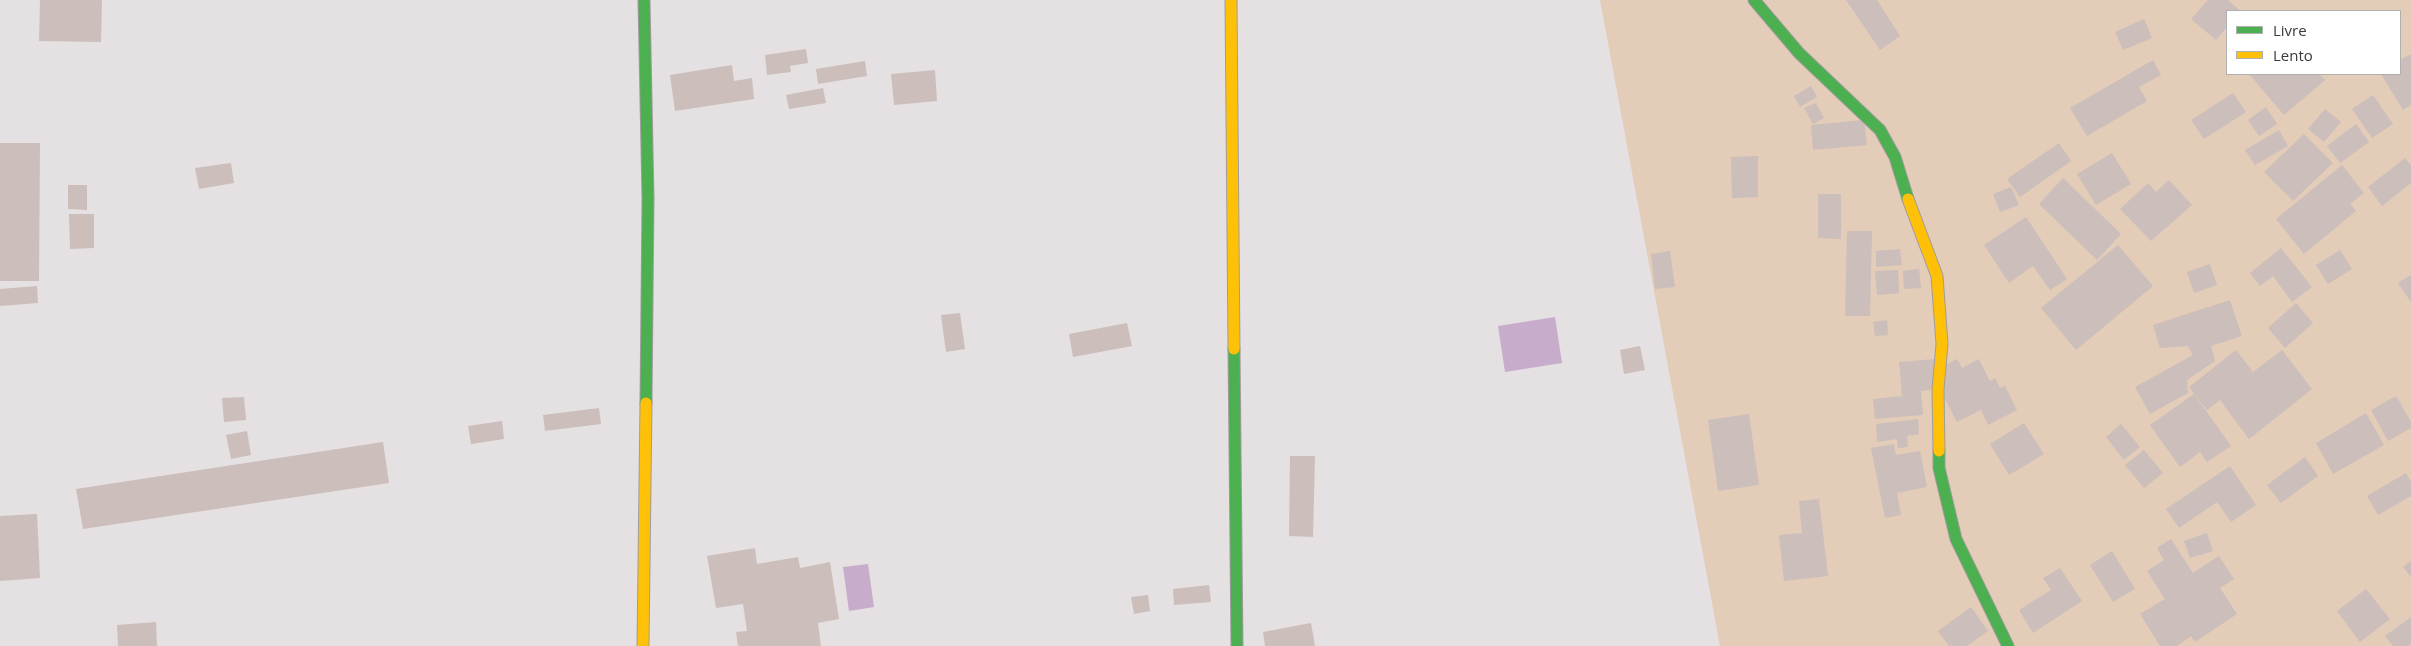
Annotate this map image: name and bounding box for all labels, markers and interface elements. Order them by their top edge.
legend [2226,10,2401,75]
text: Livre [2273,20,2307,40]
text: Lento [2273,45,2313,65]

